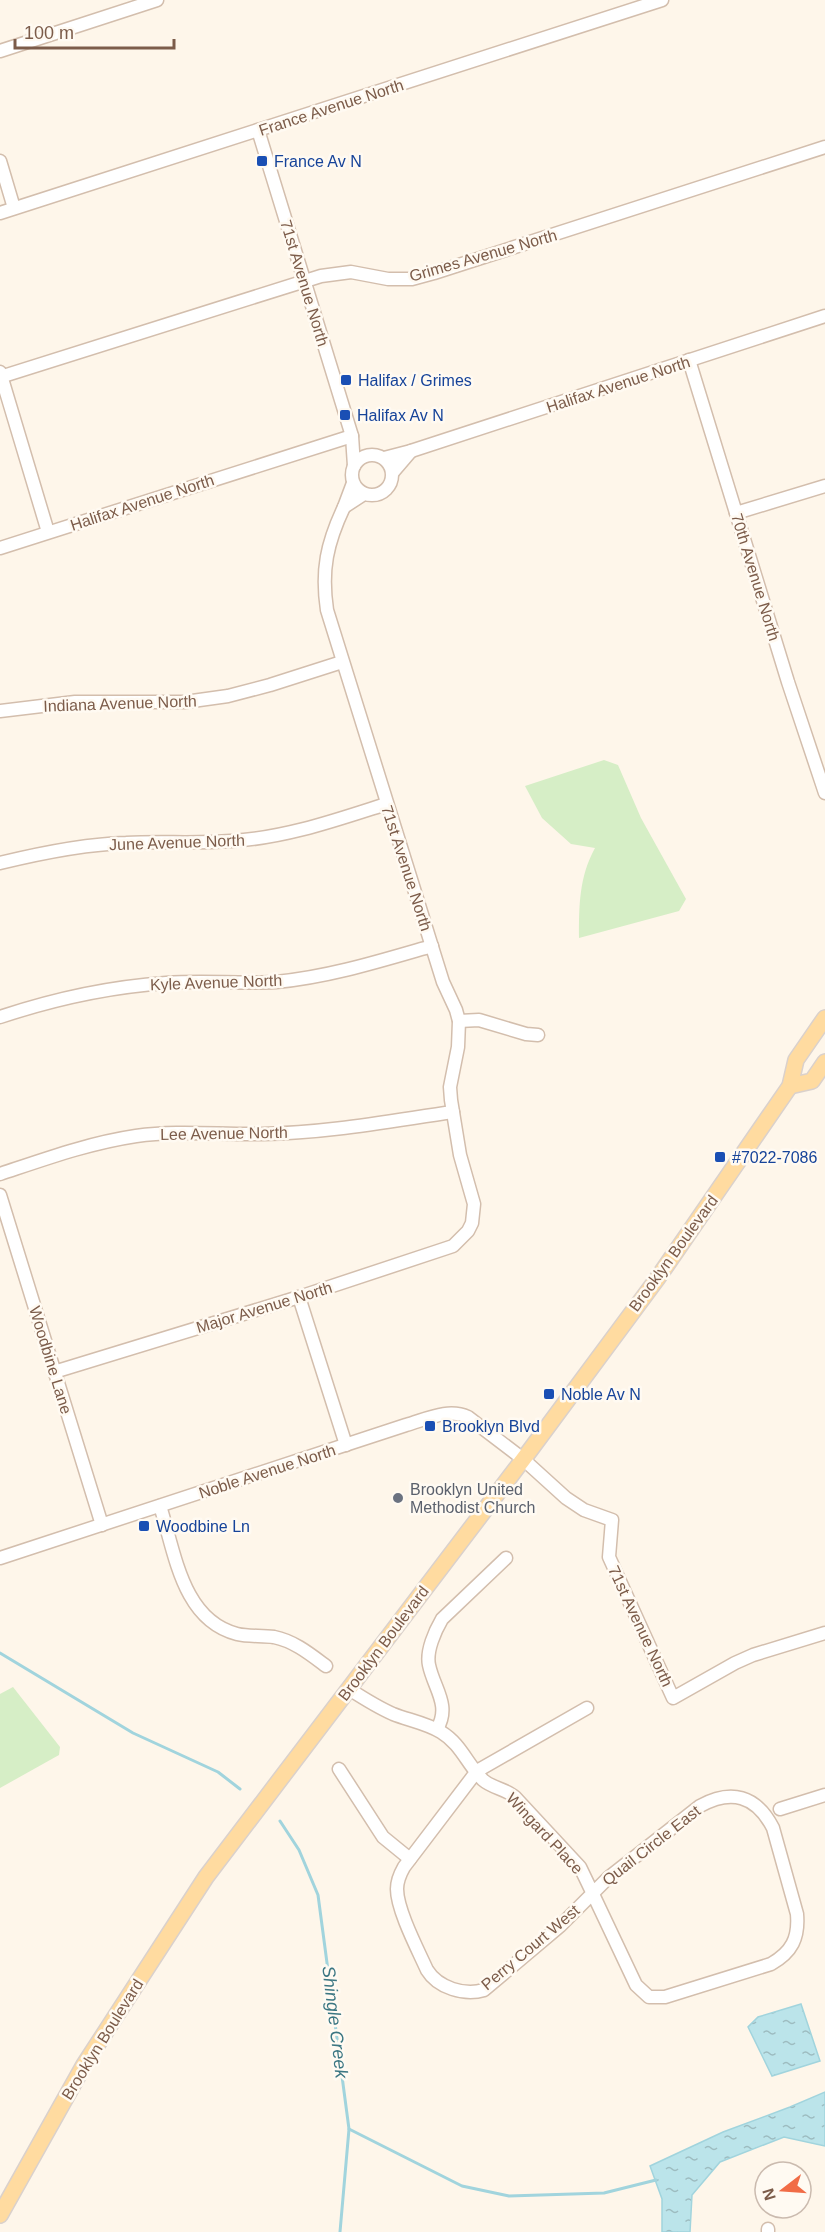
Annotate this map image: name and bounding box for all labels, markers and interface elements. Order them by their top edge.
scale bar [15,12,174,50]
text: 100 m [24,23,74,43]
street label: France Avenue North [257,76,406,139]
place label: France Av N [274,153,362,170]
marker: France Av N [255,154,269,168]
street label: 71st Avenue North [277,218,332,348]
street label: Grimes Avenue North [407,226,559,285]
street label: Halifax Avenue North [544,353,692,416]
place label: Halifax / Grimes [358,372,472,389]
marker: Halifax / Grimes [339,373,353,387]
place label: Halifax Av N [357,407,444,424]
marker: Halifax Av N [338,408,352,422]
street label: Halifax Avenue North [68,471,216,534]
street label: 70th Avenue North [728,511,783,643]
street label: Indiana Avenue North [43,692,197,715]
street label: 71st Avenue North [378,803,435,933]
street label: June Avenue North [109,832,245,853]
street label: Kyle Avenue North [150,972,282,993]
street label: Lee Avenue North [160,1124,288,1143]
place label: #7022-7086 [732,1149,818,1166]
marker: #7022-7086 [713,1150,727,1164]
street label: Brooklyn Boulevard [626,1192,721,1314]
street label: Major Avenue North [194,1279,334,1336]
street label: Woodbine Lane [26,1304,75,1416]
place label: Noble Av N [561,1386,641,1403]
marker: Noble Av N [542,1387,556,1401]
place label: Brooklyn Blvd [442,1418,540,1435]
marker: Brooklyn Blvd [423,1419,437,1433]
street label: Noble Avenue North [197,1441,338,1502]
place label: Brooklyn United Methodist Church [410,1481,535,1516]
marker: Brooklyn United Methodist Church [391,1491,405,1505]
place label: Woodbine Ln [156,1518,250,1535]
marker: Woodbine Ln [137,1519,151,1533]
street label: 71st Avenue North [605,1563,676,1689]
street label: Brooklyn Boulevard [335,1583,432,1704]
street label: Wingard Place [503,1789,586,1877]
street label: Quail Circle East [599,1802,704,1889]
street label: Perry Court West [478,1901,583,1993]
water label: Shingle Creek [318,1965,352,2080]
street label: Brooklyn Boulevard [58,1976,146,2103]
north arrow [753,2160,813,2220]
text: N [759,2186,779,2202]

